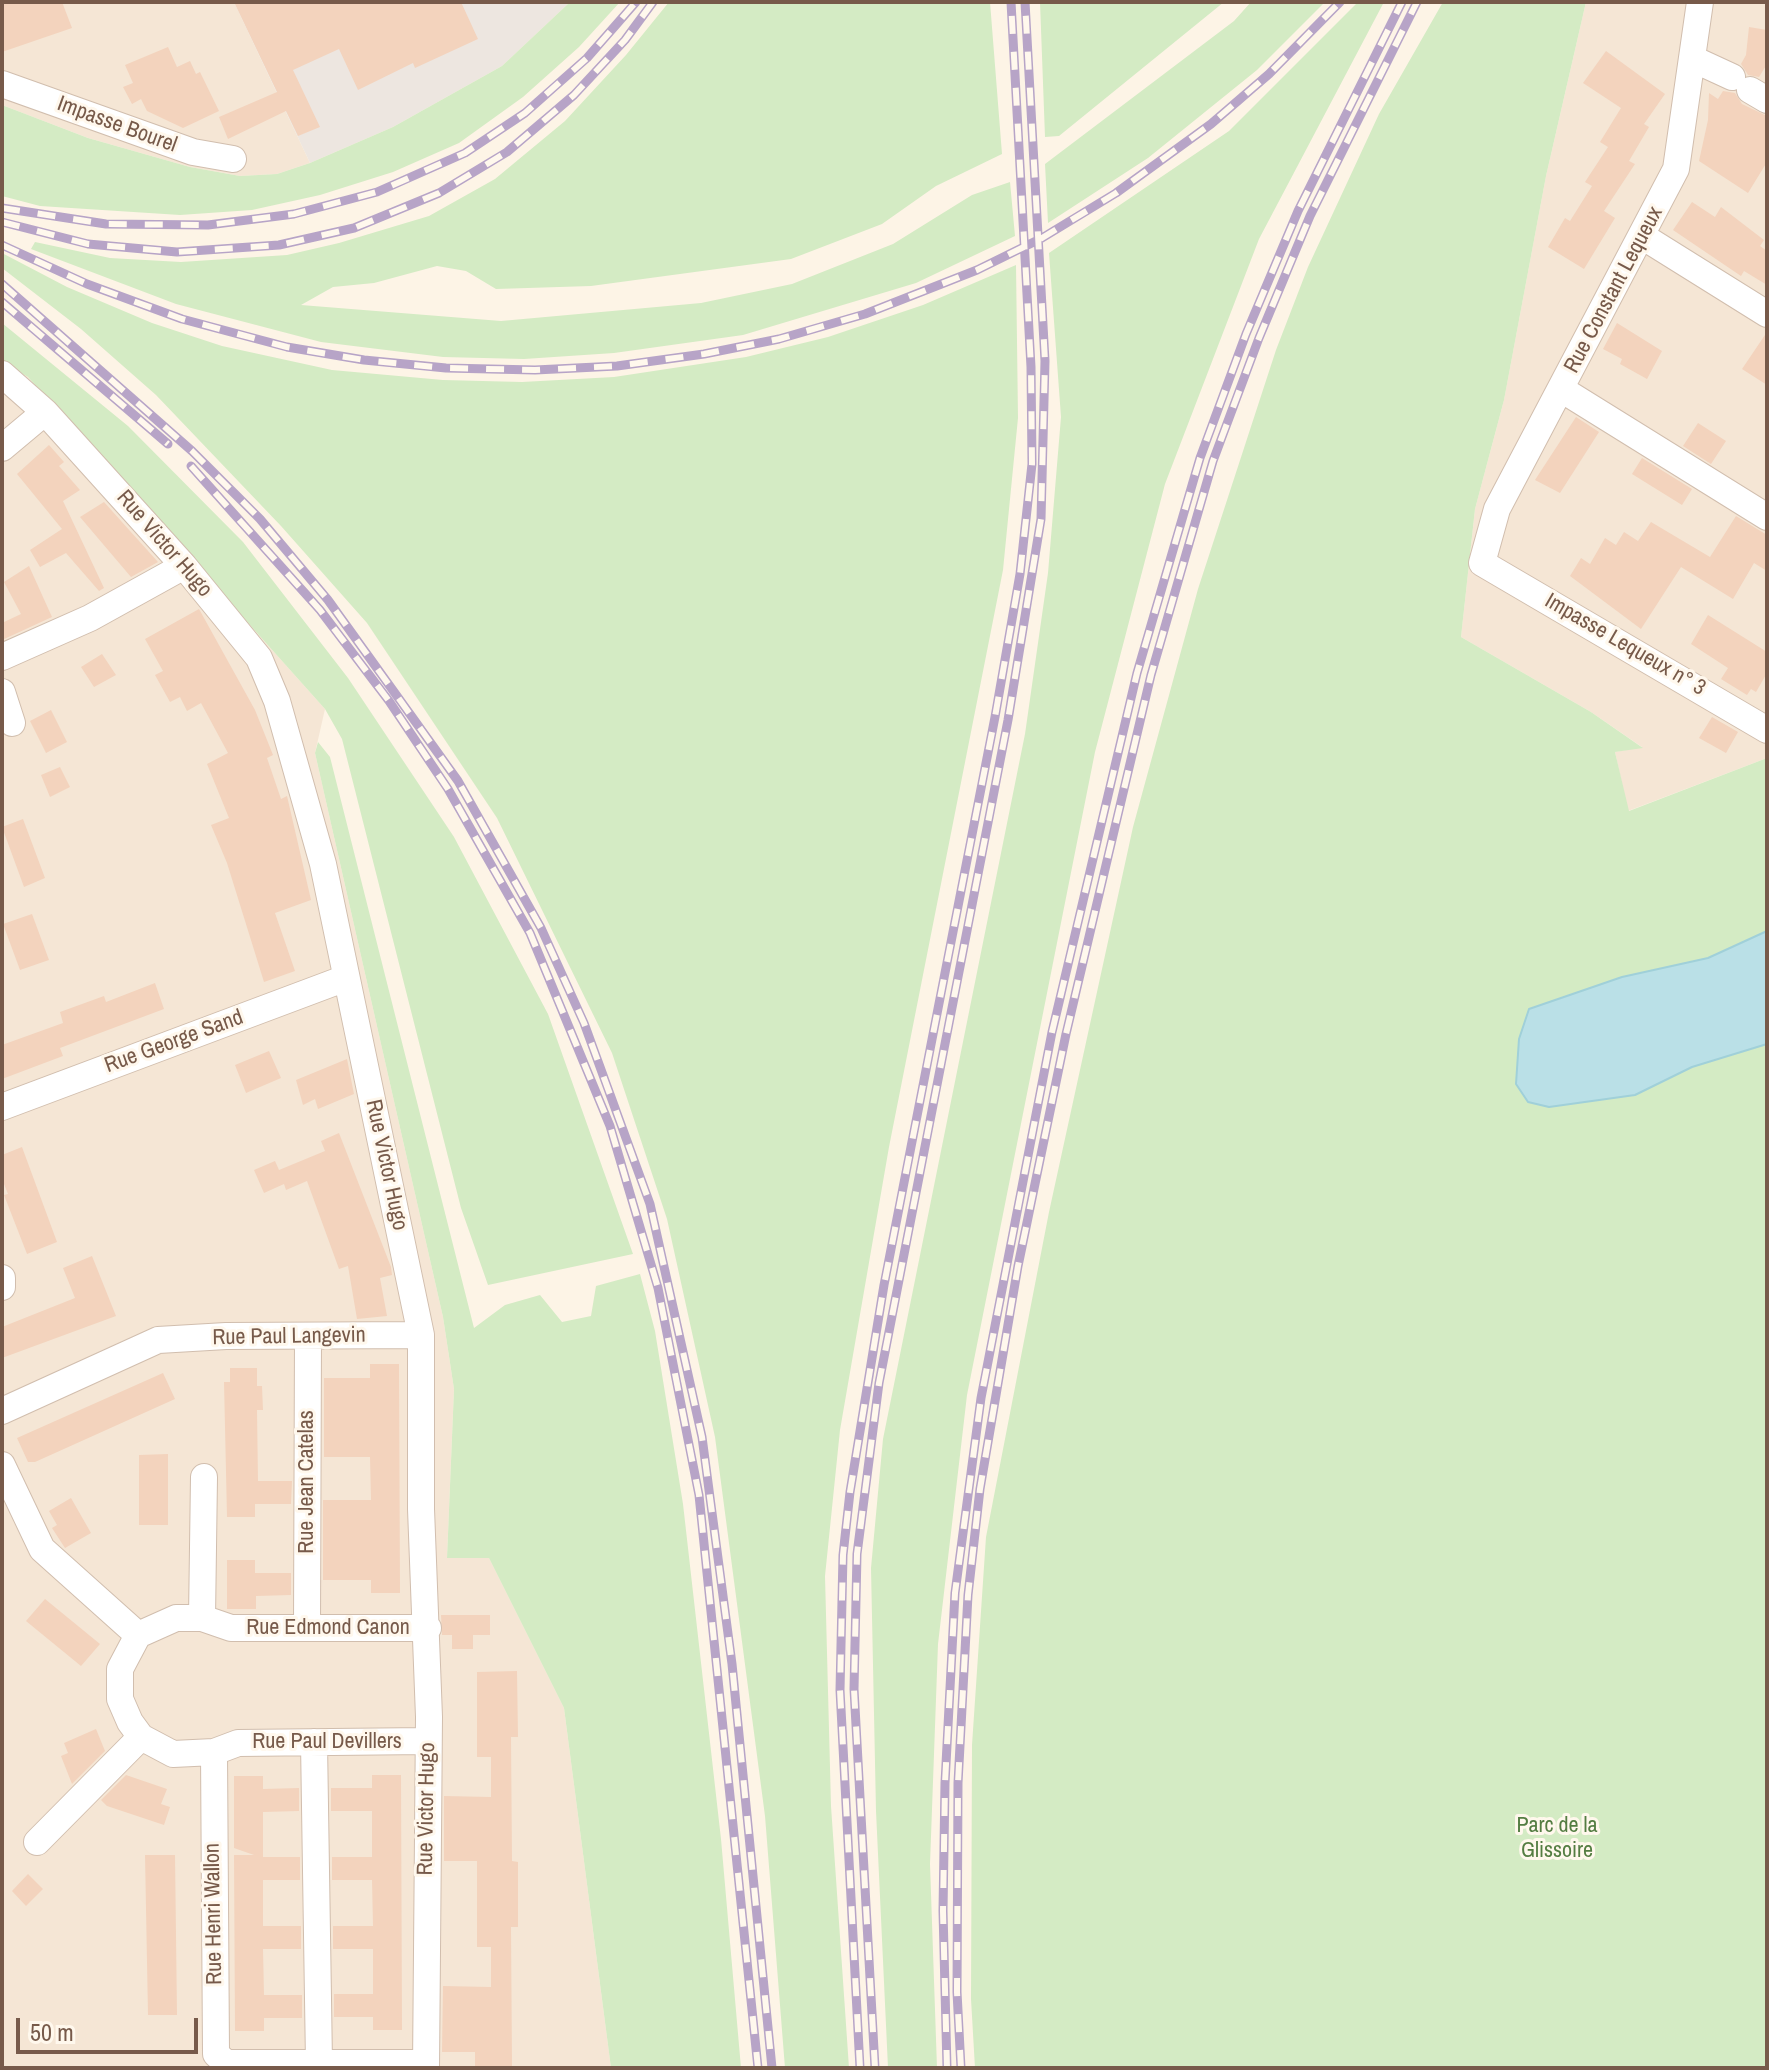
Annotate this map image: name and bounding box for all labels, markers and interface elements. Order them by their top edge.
street label: Impasse Bourel [54,91,180,159]
street label: Rue Constant Lequeux [1559,202,1669,378]
street label: Rue Victor Hugo [110,485,218,603]
street label: Impasse Lequeux n° 3 [1540,588,1710,702]
street label: Rue George Sand [101,1005,247,1079]
street label: Rue Victor Hugo [359,1097,413,1233]
street label: Rue Paul Langevin [212,1322,366,1352]
street label: Rue Jean Catelas [294,1410,320,1554]
street label: Rue Edmond Canon [246,1615,410,1641]
street label: Rue Paul Devillers [252,1729,402,1755]
street label: Rue Victor Hugo [413,1742,441,1876]
park label: Parc de la Glissoire [1516,1813,1598,1864]
street label: Rue Henri Wallon [200,1843,228,1985]
scale bar [20,2002,202,2052]
text: 50 m [30,2016,74,2048]

